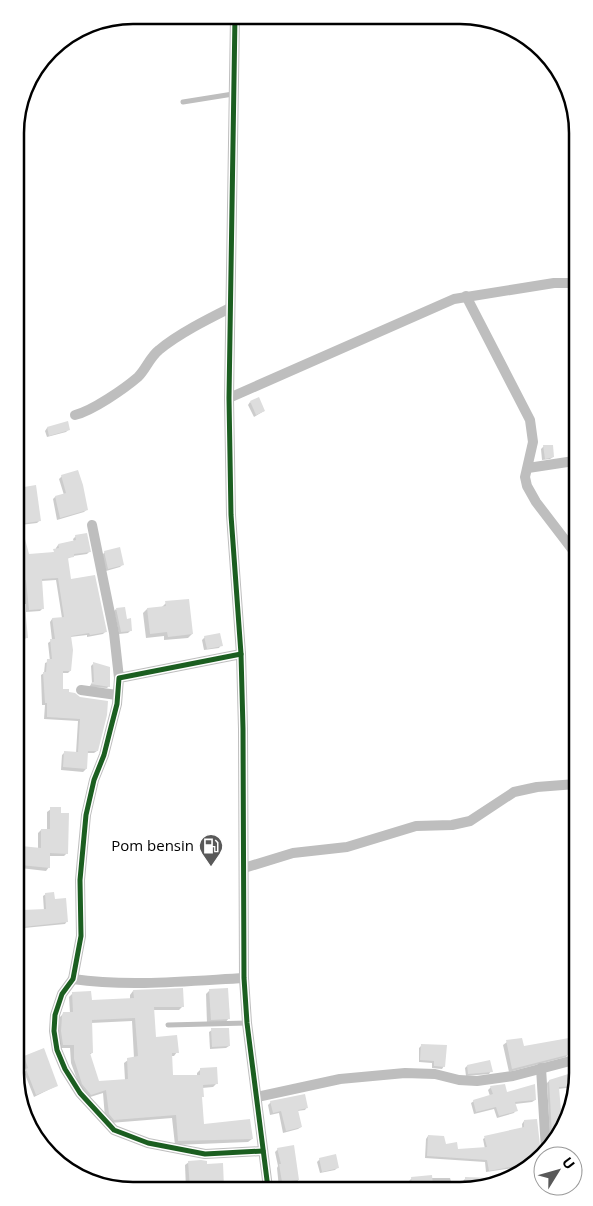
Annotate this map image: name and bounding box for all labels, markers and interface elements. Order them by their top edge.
fuel station icon: Pom bensin [198,833,224,867]
place label: Pom bensin [111,835,194,855]
north arrow [533,1146,583,1196]
text: U [558,1153,580,1173]

